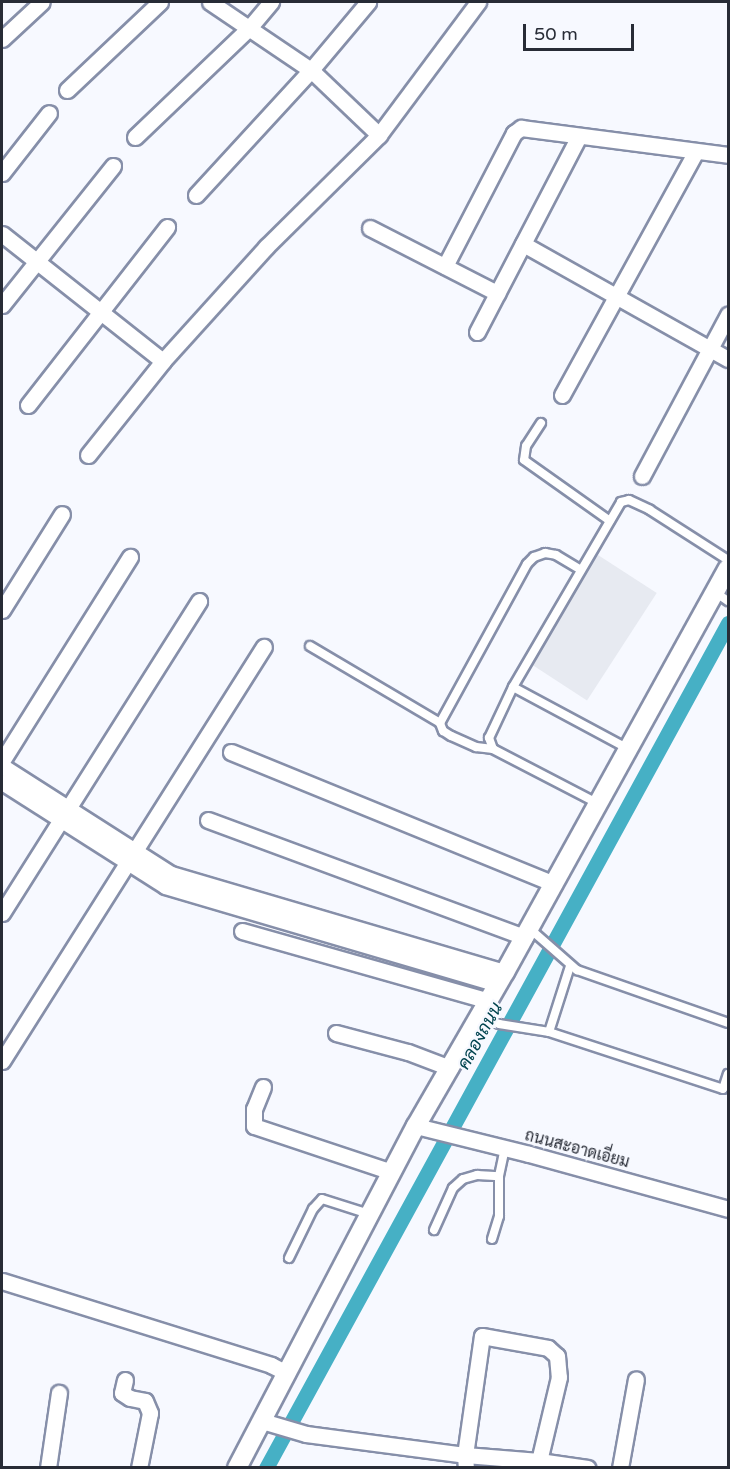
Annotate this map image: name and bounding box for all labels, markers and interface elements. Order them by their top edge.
scale bar [526,12,637,50]
text: 50 m [534,23,578,45]
water label: คลองถนน [453,999,507,1073]
street label: ถนนสะอาดเอี่ยม [523,1126,631,1172]

